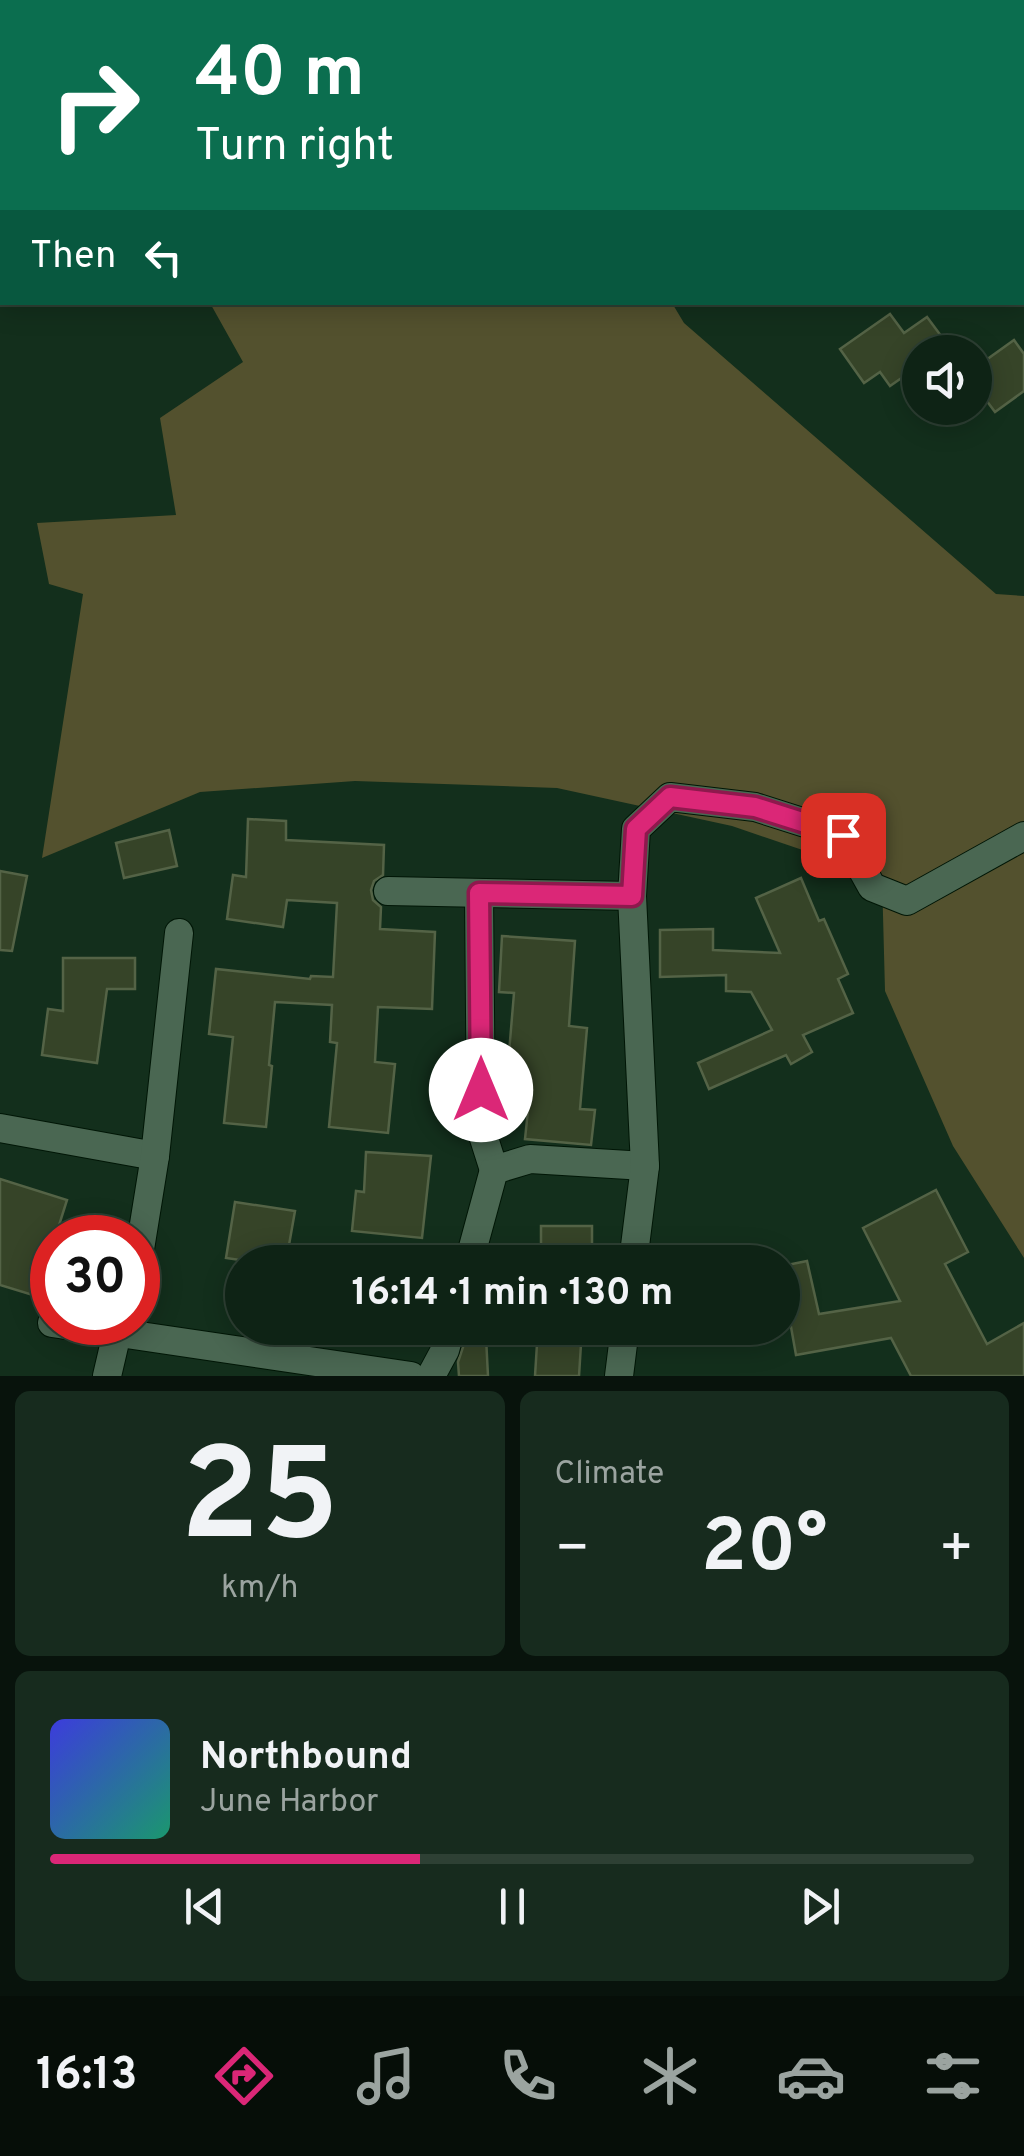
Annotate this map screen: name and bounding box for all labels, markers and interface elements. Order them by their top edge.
text: 40 m [195,32,365,121]
icon: right [30,40,160,170]
text: Turn right [195,119,394,176]
icon: left [136,230,191,285]
text: Then [30,233,116,282]
map controls [902,335,992,425]
button: sound [902,335,992,425]
pin [801,793,886,878]
icon: arrive [816,808,871,863]
position arrow [429,1038,533,1142]
speed limit sign: 30 [30,1215,160,1345]
text: 16:14 · 1 min · 130 m [352,1270,673,1319]
text: 25 [180,1421,339,1586]
text: Climate [555,1455,664,1495]
text: 20° [701,1503,827,1598]
text: − [555,1516,590,1586]
text: + [939,1516,974,1586]
text: km/h [221,1569,299,1609]
text: Northbound [200,1734,412,1783]
text: June Harbor [200,1783,379,1823]
icon: previous [177,1879,232,1934]
icon: pause [485,1879,540,1934]
icon: next [793,1879,848,1934]
icon: directions [209,2041,279,2111]
icon: music [351,2041,421,2111]
icon: phone [493,2041,563,2111]
icon: climate [635,2041,705,2111]
icon: car [776,2041,846,2111]
icon: filters [918,2041,988,2111]
text: 16:13 [36,2048,137,2105]

